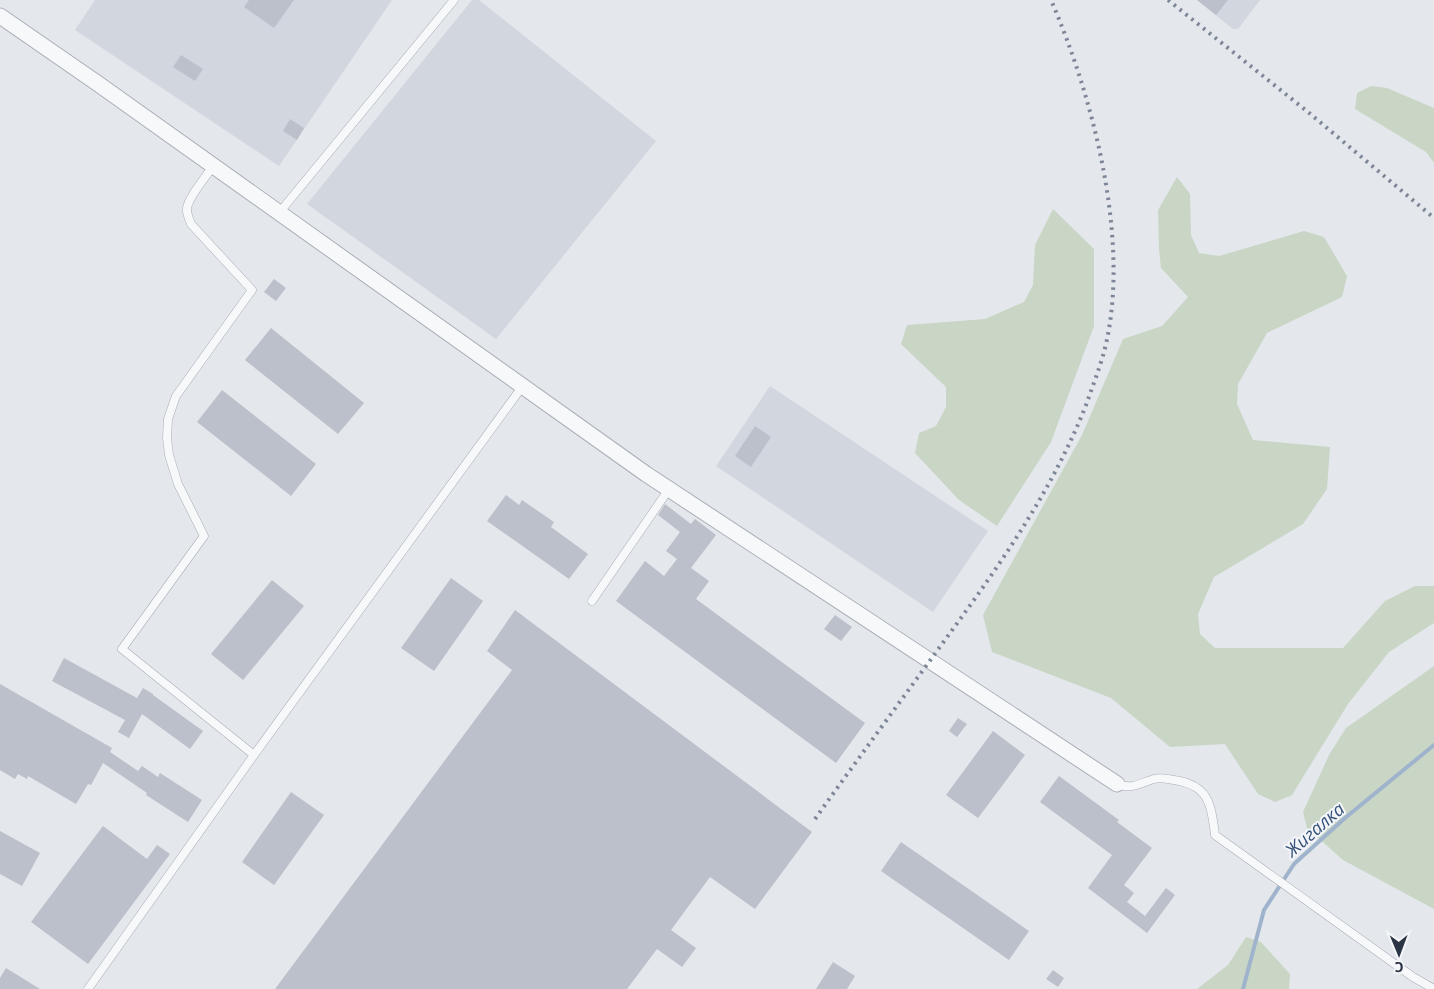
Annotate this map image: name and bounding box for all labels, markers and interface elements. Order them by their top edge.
water label: Жигалка [1279,797,1349,862]
north arrow [1374,929,1424,979]
text: С [1395,958,1404,977]

